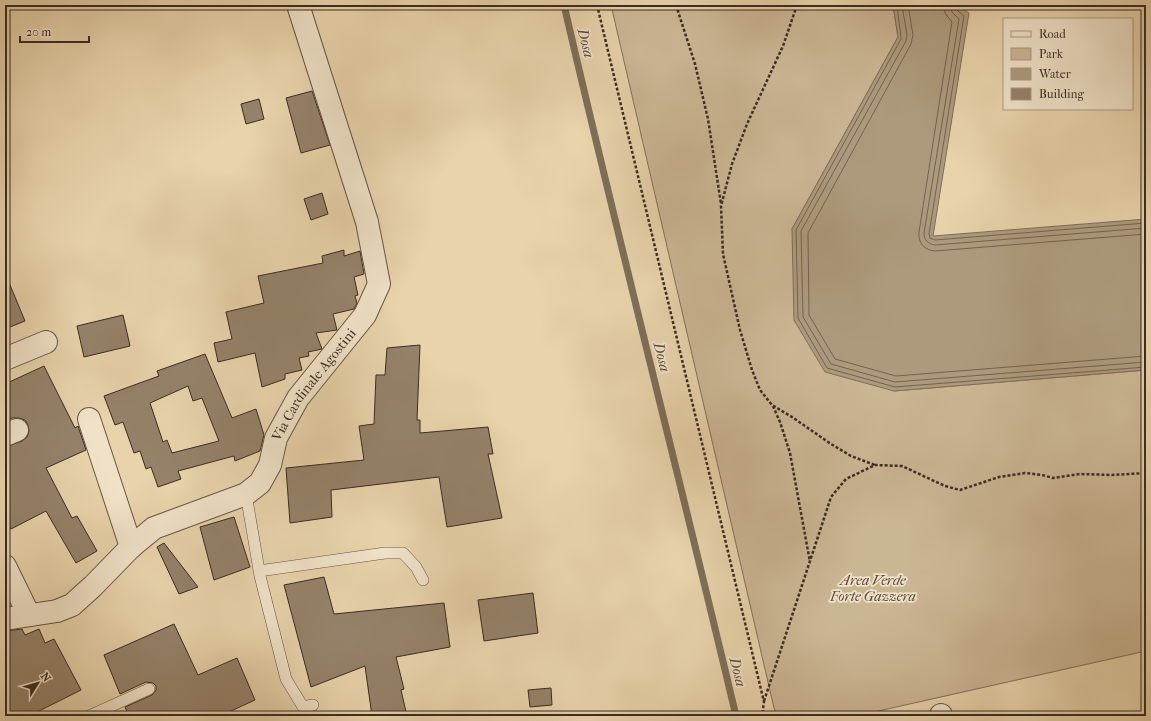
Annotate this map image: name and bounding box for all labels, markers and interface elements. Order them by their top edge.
scale bar [20,18,89,44]
legend [1003,18,1133,110]
text: 20 m [26,25,51,39]
water label: Dosa [573,25,598,60]
text: Road [1039,27,1066,41]
text: Park [1039,47,1064,61]
text: Water [1038,67,1072,81]
text: Building [1039,87,1084,101]
street label: Via Cardinale Agostini [268,325,360,445]
water label: Dosa [649,339,674,374]
park label: Area Verde Forte Gazzera [829,572,916,605]
water label: Dosa [725,654,750,689]
north arrow [18,663,58,703]
text: N [38,670,54,685]

